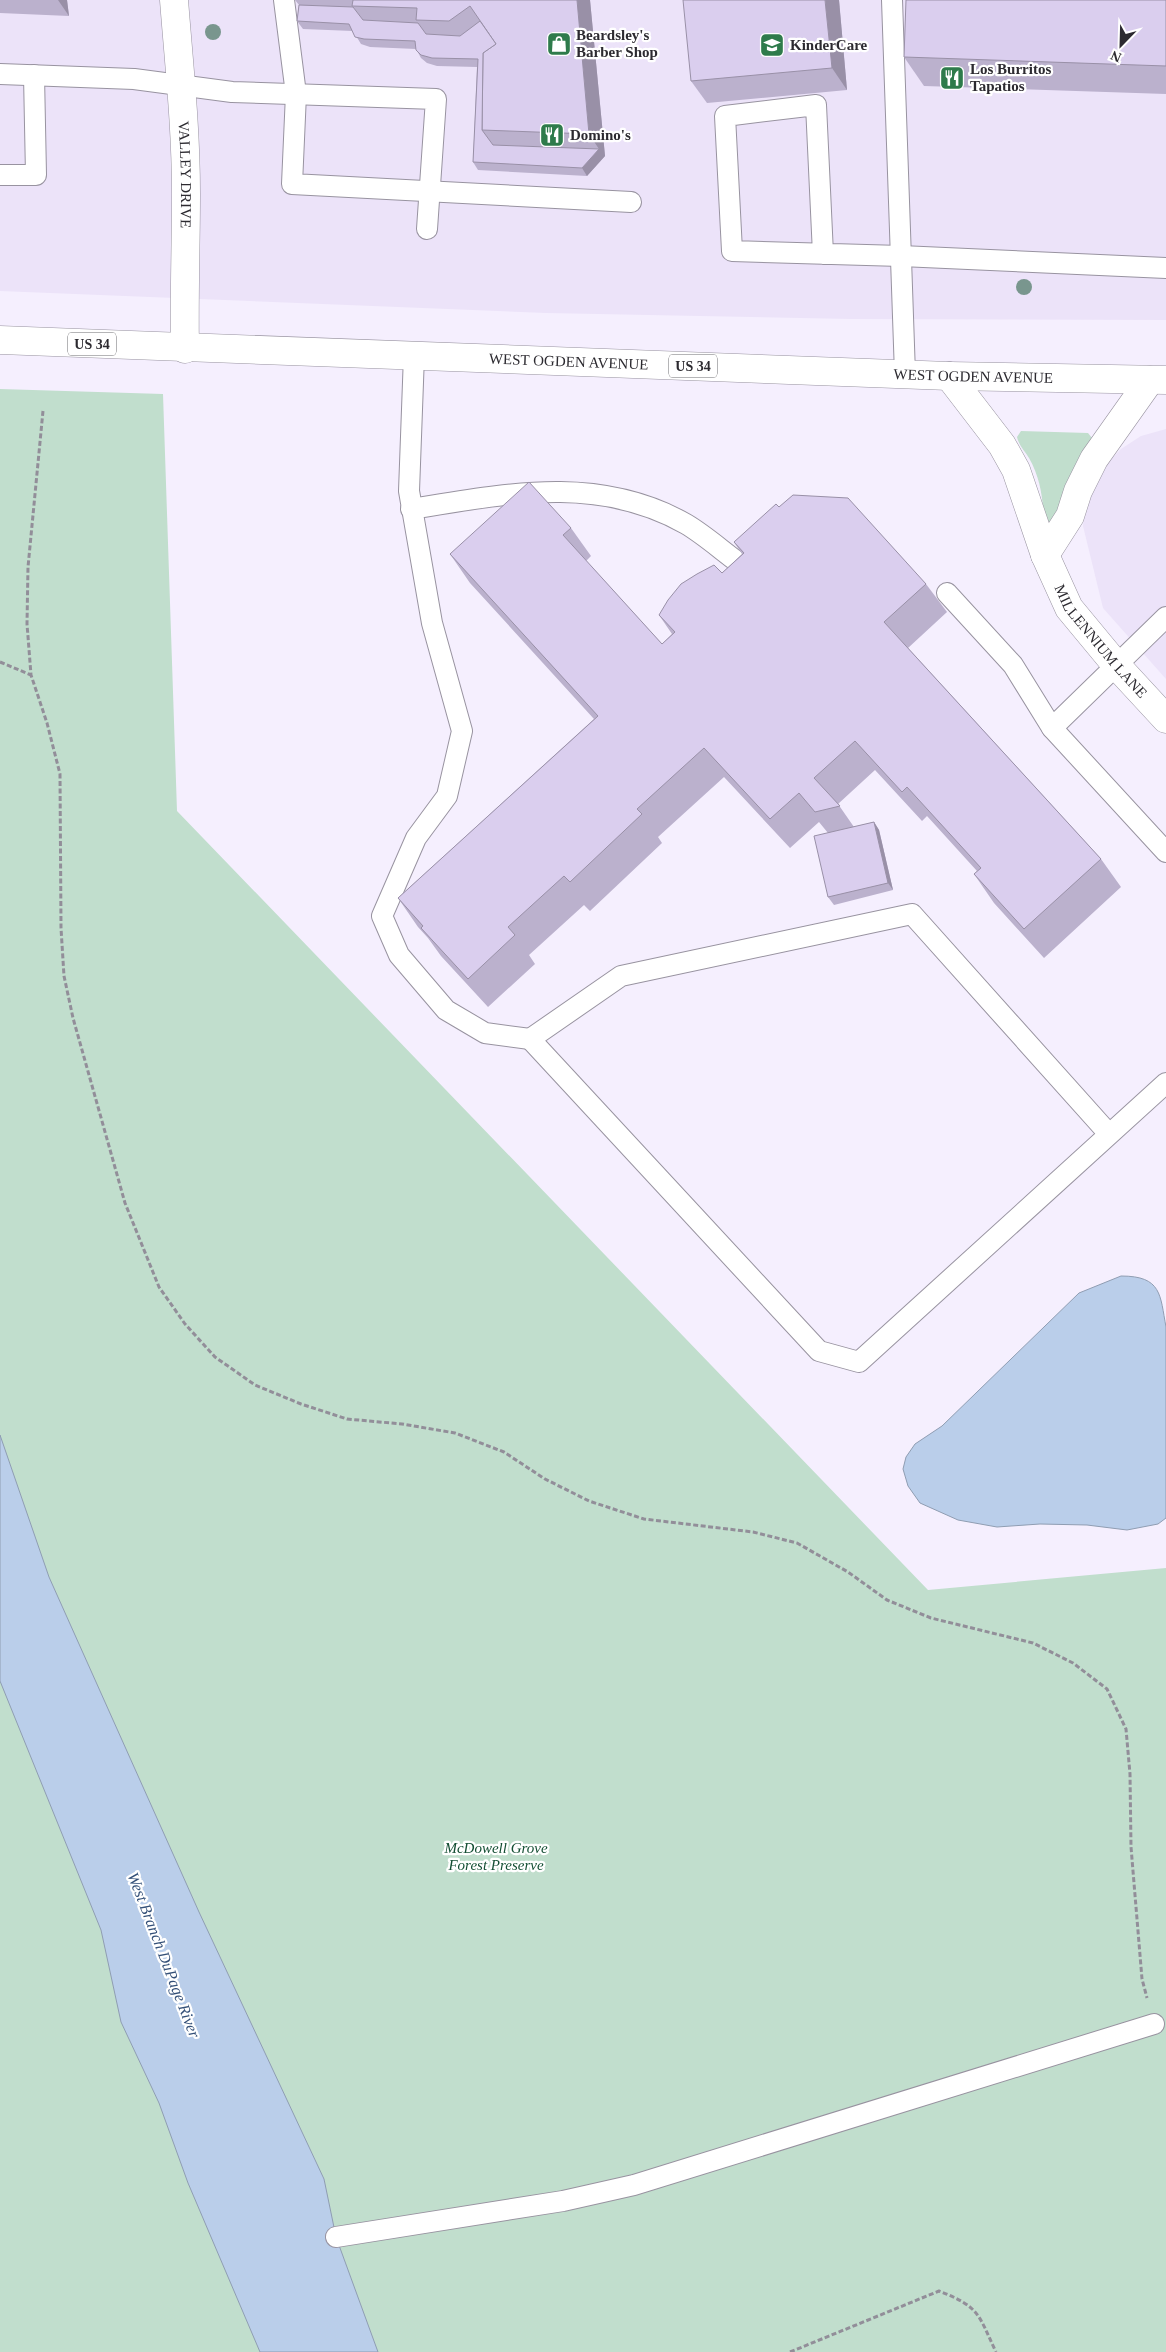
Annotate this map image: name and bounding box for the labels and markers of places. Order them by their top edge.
place label: Beardsley's Barber Shop [576,27,658,60]
shop icon: Beardsley's Barber Shop [546,31,572,57]
school or university icon: KinderCare [759,32,785,58]
place label: KinderCare [790,37,868,53]
place label: Los Burritos Tapatios [970,61,1051,94]
restaurant icon: Los Burritos Tapatios [939,65,965,91]
restaurant icon: Domino's [539,122,565,148]
place label: Domino's [570,127,631,143]

